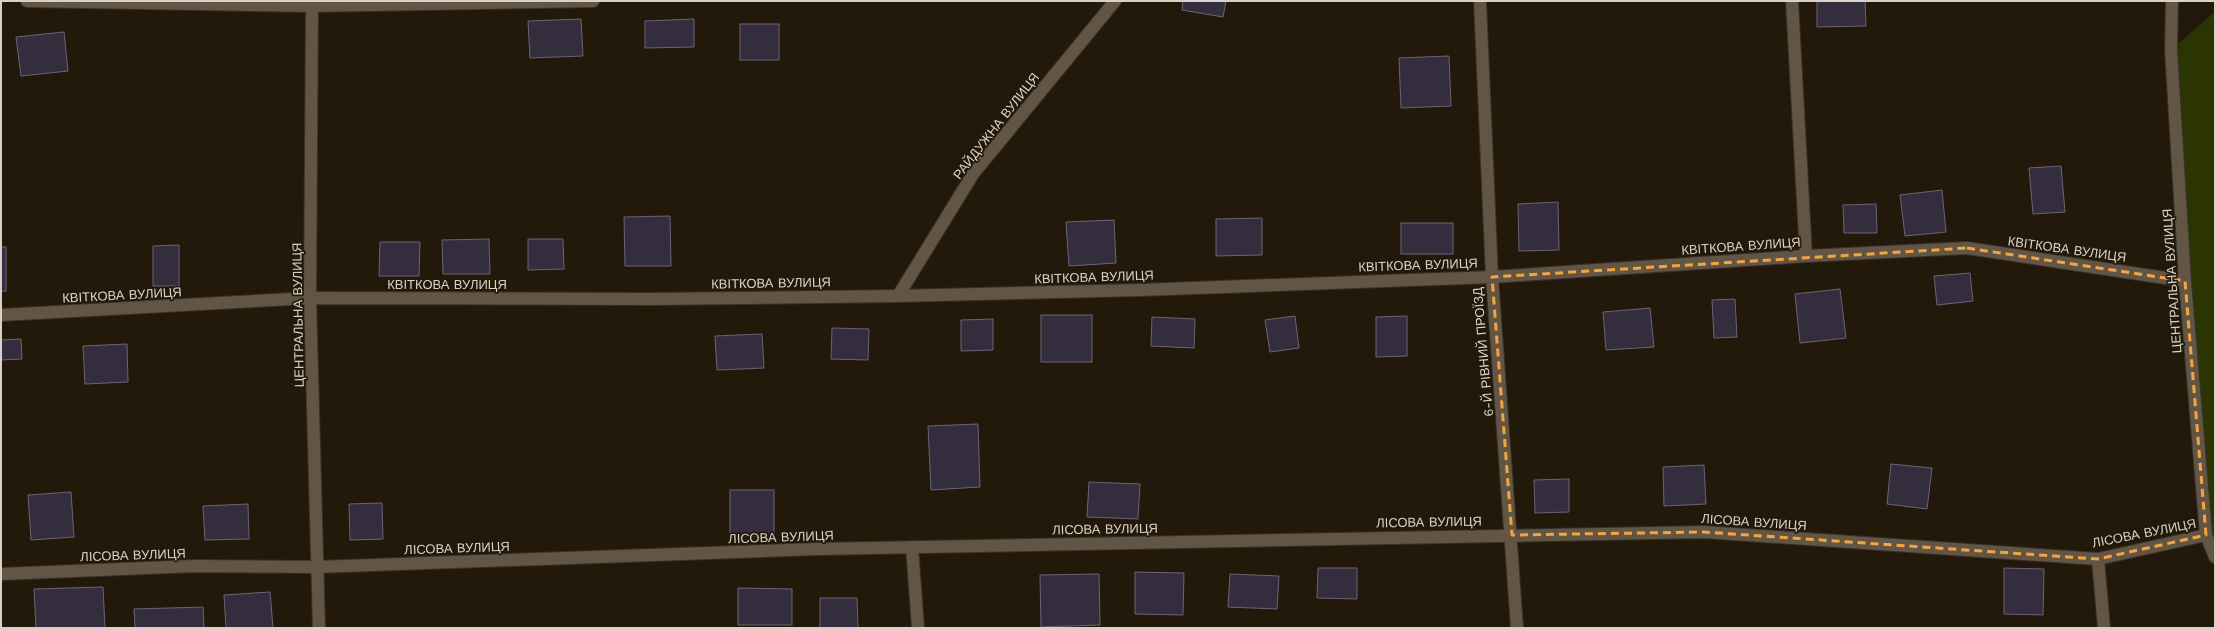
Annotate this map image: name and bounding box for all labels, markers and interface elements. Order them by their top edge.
street label: РАЙДУЖНА ВУЛИЦЯ [950,70,1042,182]
street label: ЦЕНТРАЛЬНА ВУЛИЦЯ [2159,208,2185,354]
street label: КВІТКОВА ВУЛИЦЯ [2007,233,2127,265]
street label: КВІТКОВА ВУЛИЦЯ [1681,234,1801,258]
street label: ЦЕНТРАЛЬНА ВУЛИЦЯ [289,242,307,388]
street label: КВІТКОВА ВУЛИЦЯ [1358,255,1478,275]
street label: КВІТКОВА ВУЛИЦЯ [1034,267,1154,287]
street label: КВІТКОВА ВУЛИЦЯ [711,274,831,292]
street label: КВІТКОВА ВУЛИЦЯ [387,277,507,292]
street label: КВІТКОВА ВУЛИЦЯ [62,284,182,306]
street label: 6-Й РІВНИЙ ПРОЇЗД [1470,286,1496,417]
street label: ЛІСОВА ВУЛИЦЯ [1701,511,1807,533]
street label: ЛІСОВА ВУЛИЦЯ [1376,514,1482,530]
street label: ЛІСОВА ВУЛИЦЯ [2091,516,2197,550]
street label: ЛІСОВА ВУЛИЦЯ [1052,521,1158,537]
street label: ЛІСОВА ВУЛИЦЯ [728,528,834,546]
street label: ЛІСОВА ВУЛИЦЯ [404,539,510,557]
street label: ЛІСОВА ВУЛИЦЯ [80,546,186,564]

